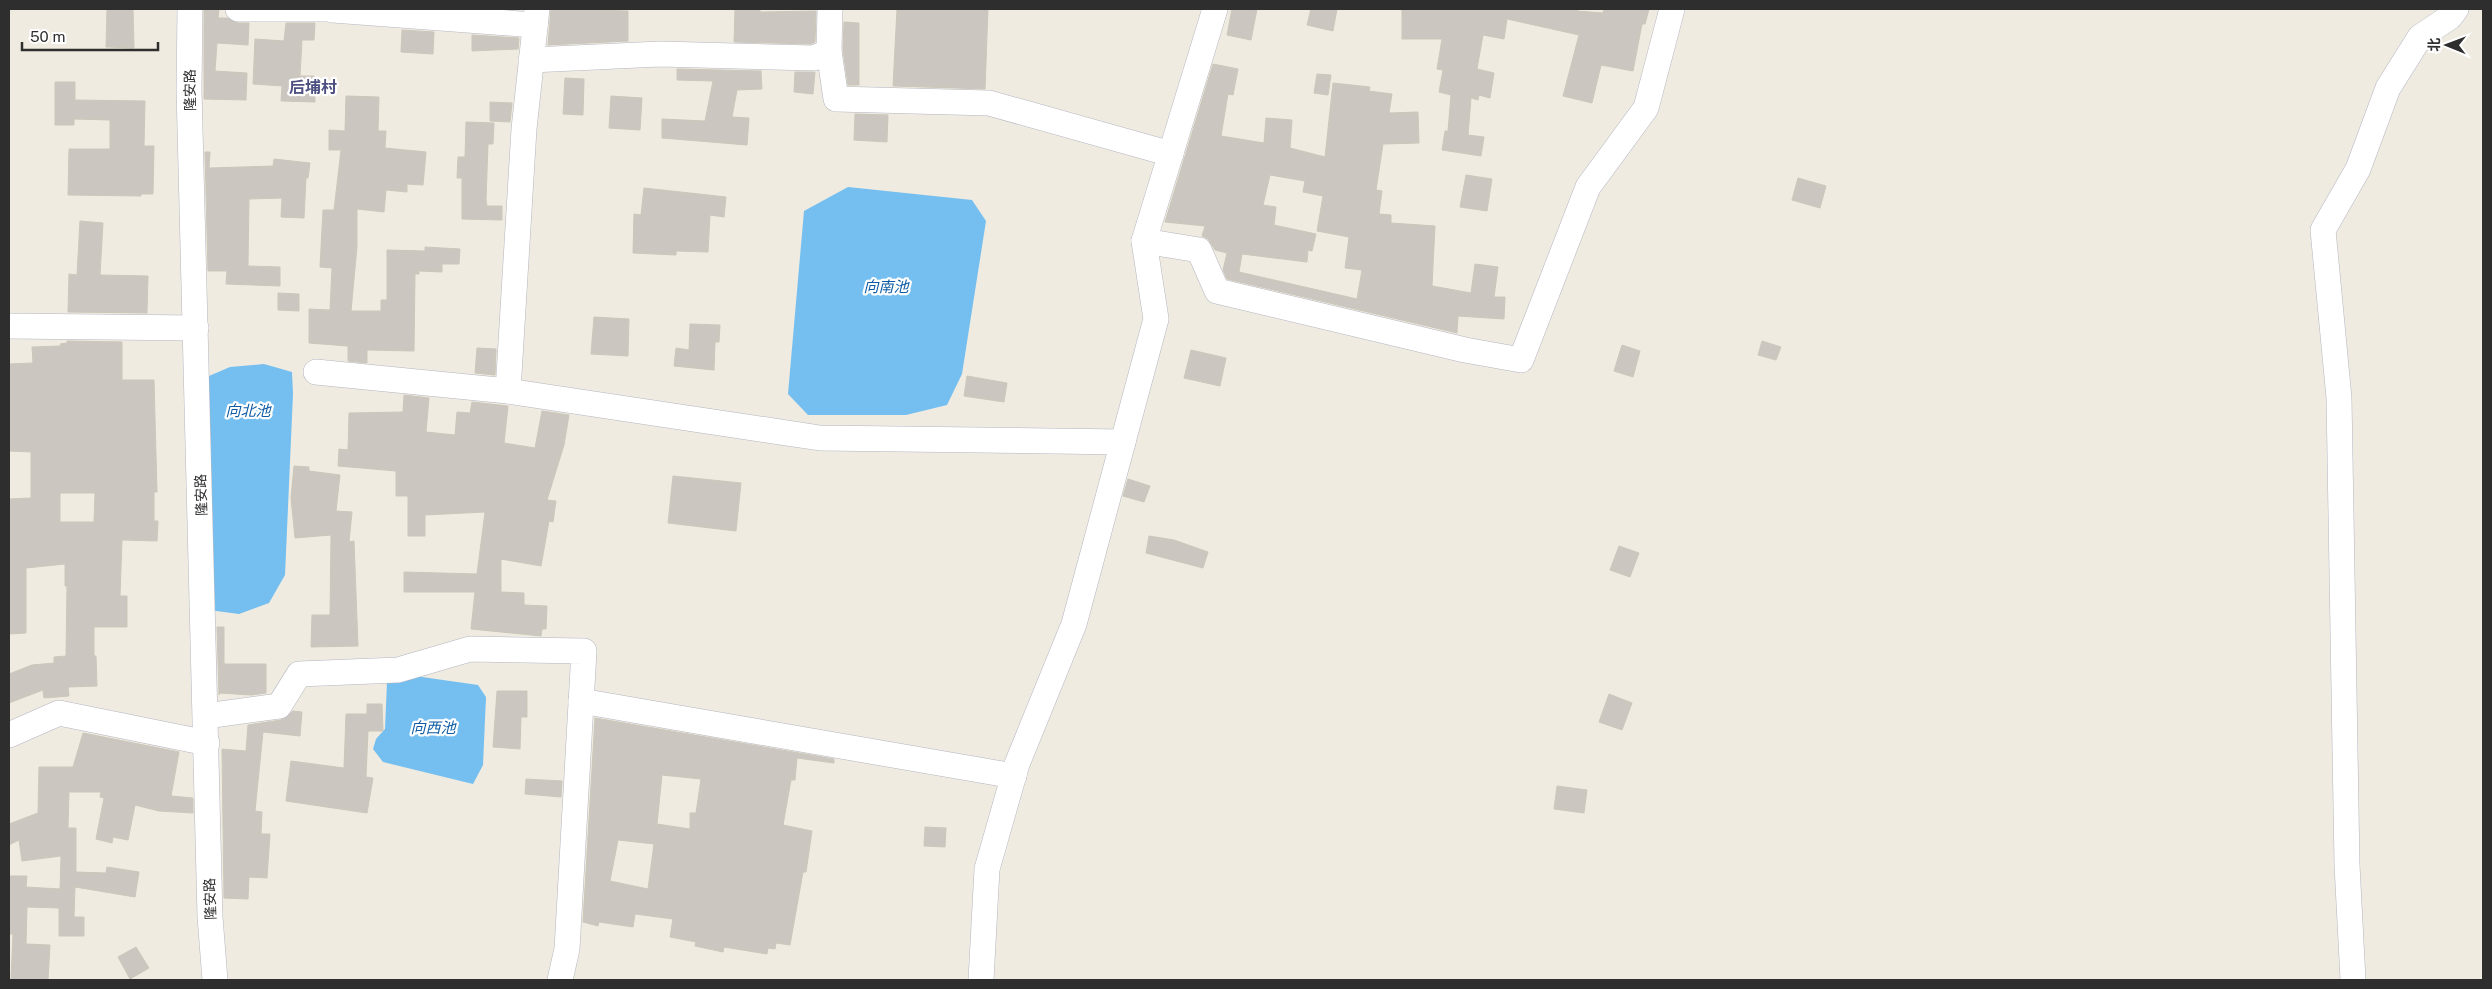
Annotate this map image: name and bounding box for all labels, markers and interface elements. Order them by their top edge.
scale bar [22,20,159,52]
north arrow [2422,20,2472,70]
text: 50 m [30,28,65,45]
text: 北 [2426,38,2442,52]
street label: 隆安路 [182,69,198,111]
district label: 后埔村 [289,78,337,97]
water label: 向南池 [863,278,910,295]
water label: 向北池 [225,402,272,419]
street label: 隆安路 [192,474,210,516]
water label: 向西池 [410,719,457,736]
street label: 隆安路 [201,878,219,920]

